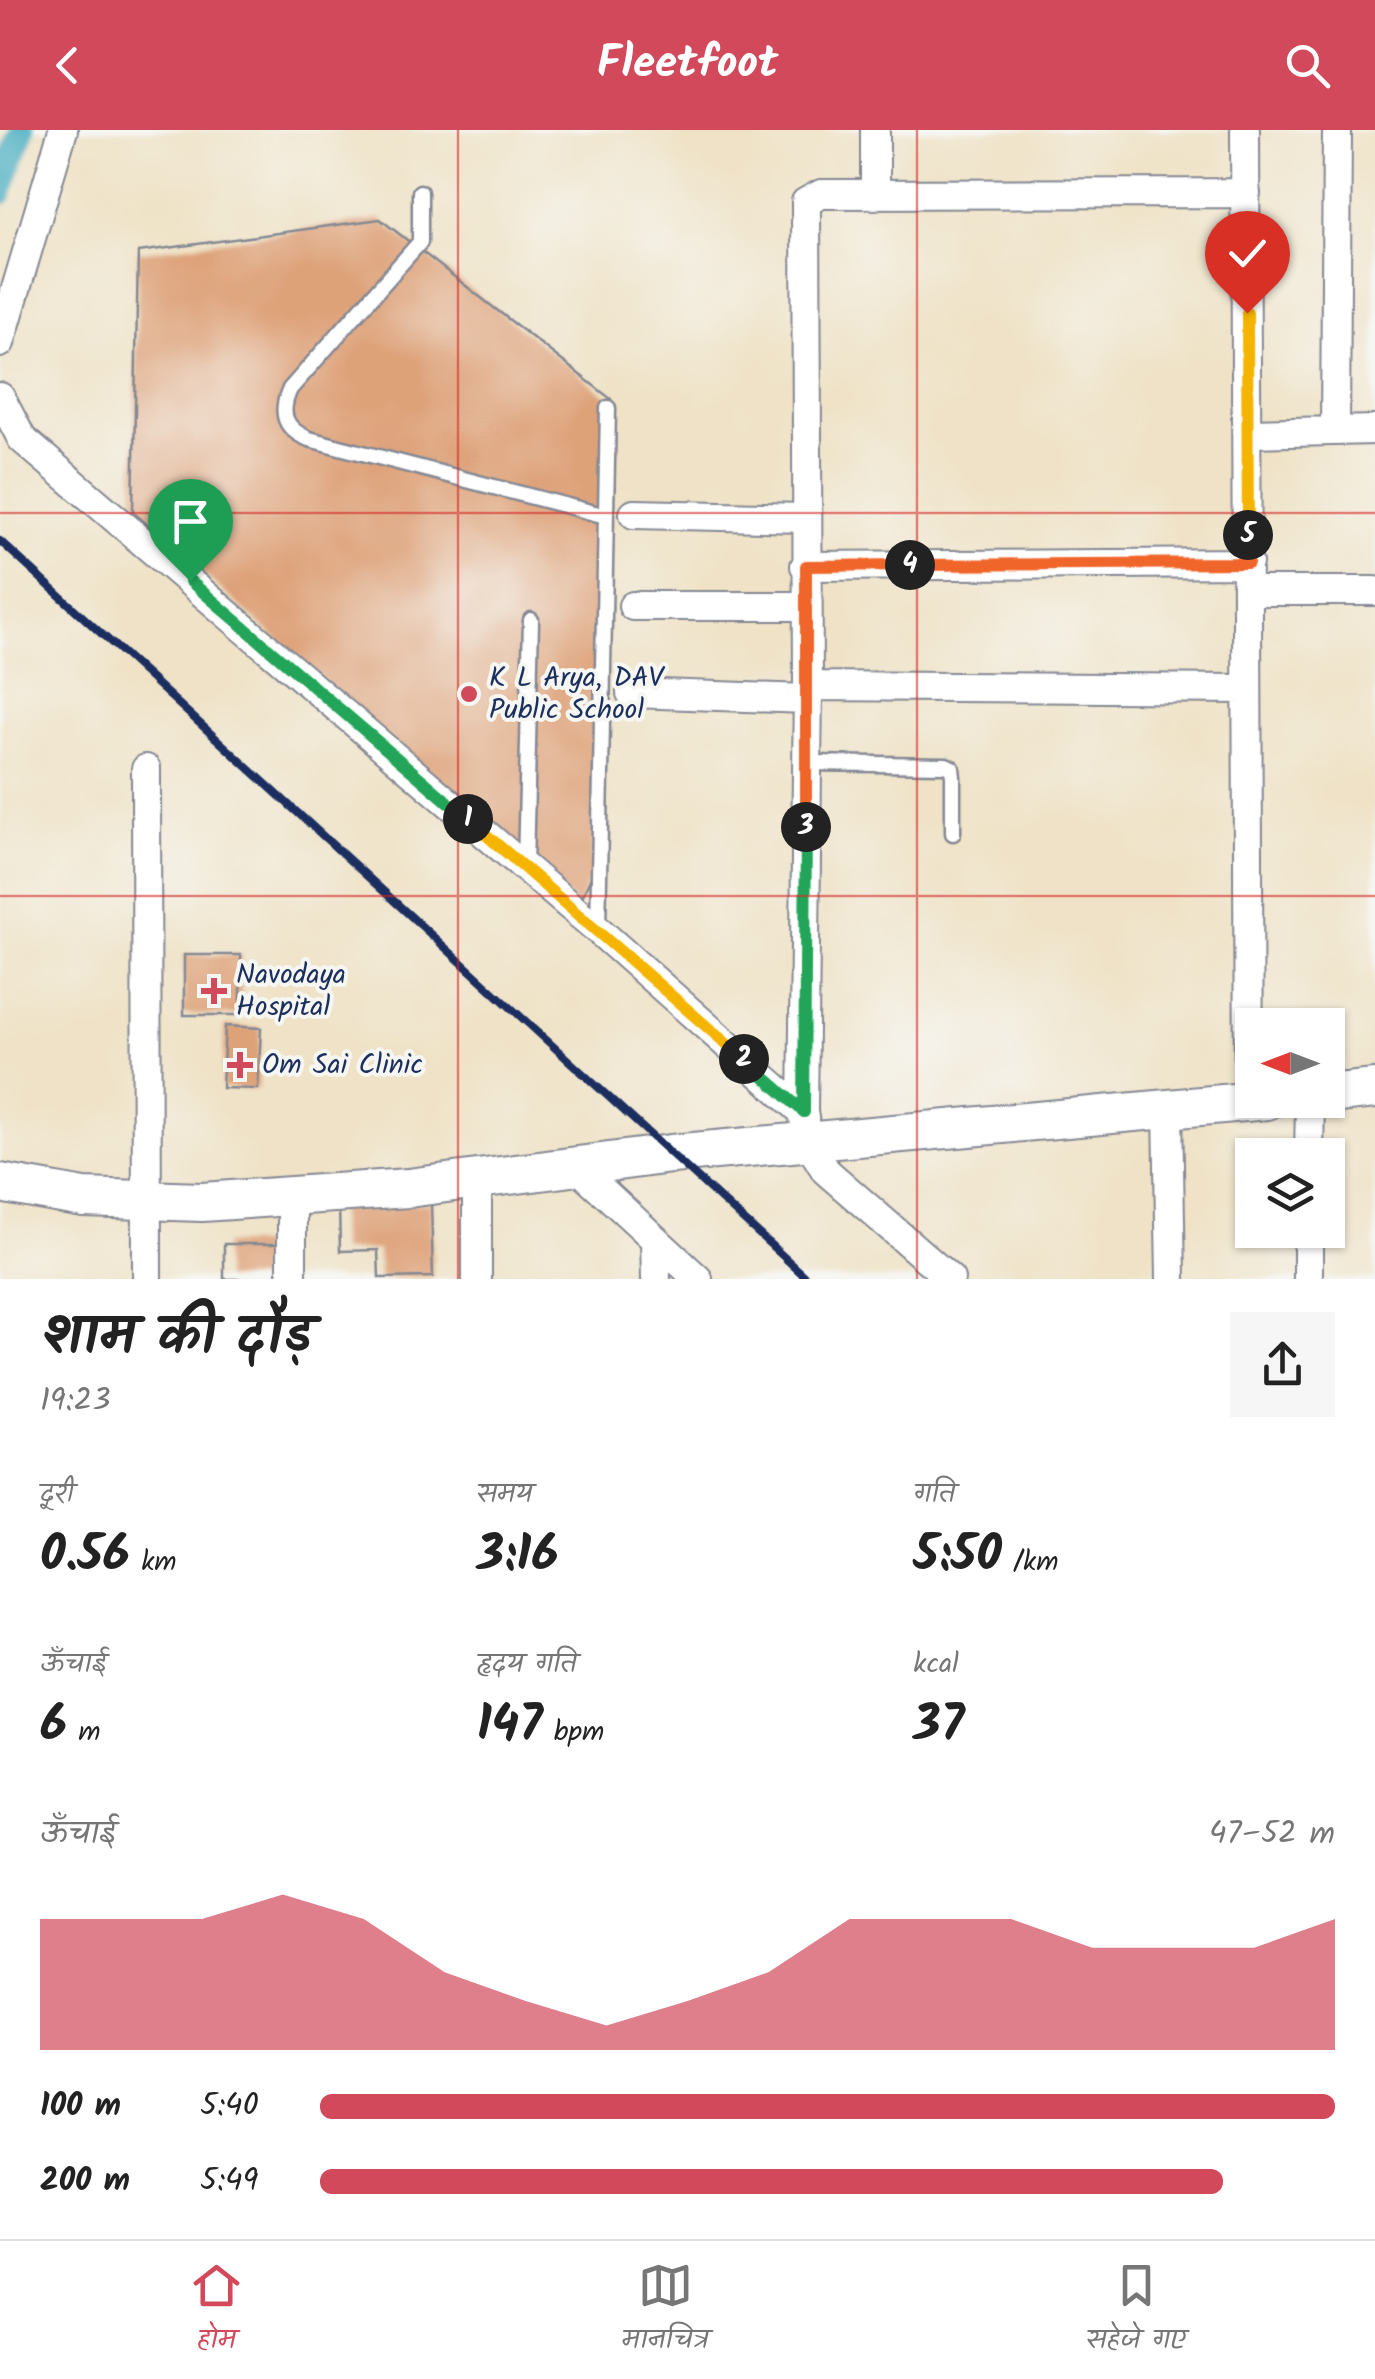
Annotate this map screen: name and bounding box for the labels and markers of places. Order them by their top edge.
pin [1205,211,1290,314]
pin [148,479,233,582]
pin: 5 [1223,510,1273,560]
pin: 4 [885,540,935,590]
place label: K L Arya, DAV Public School [489,656,666,733]
marker: K L Arya, DAV Public School [458,683,480,705]
pin: 1 [443,794,493,844]
pin: 3 [781,802,831,852]
place label: Navodaya Hospital [236,953,346,1030]
marker: Navodaya Hospital [201,978,227,1004]
pin: 2 [719,1034,769,1084]
place label: Om Sai Clinic [262,1043,423,1088]
marker: Om Sai Clinic [227,1052,253,1078]

